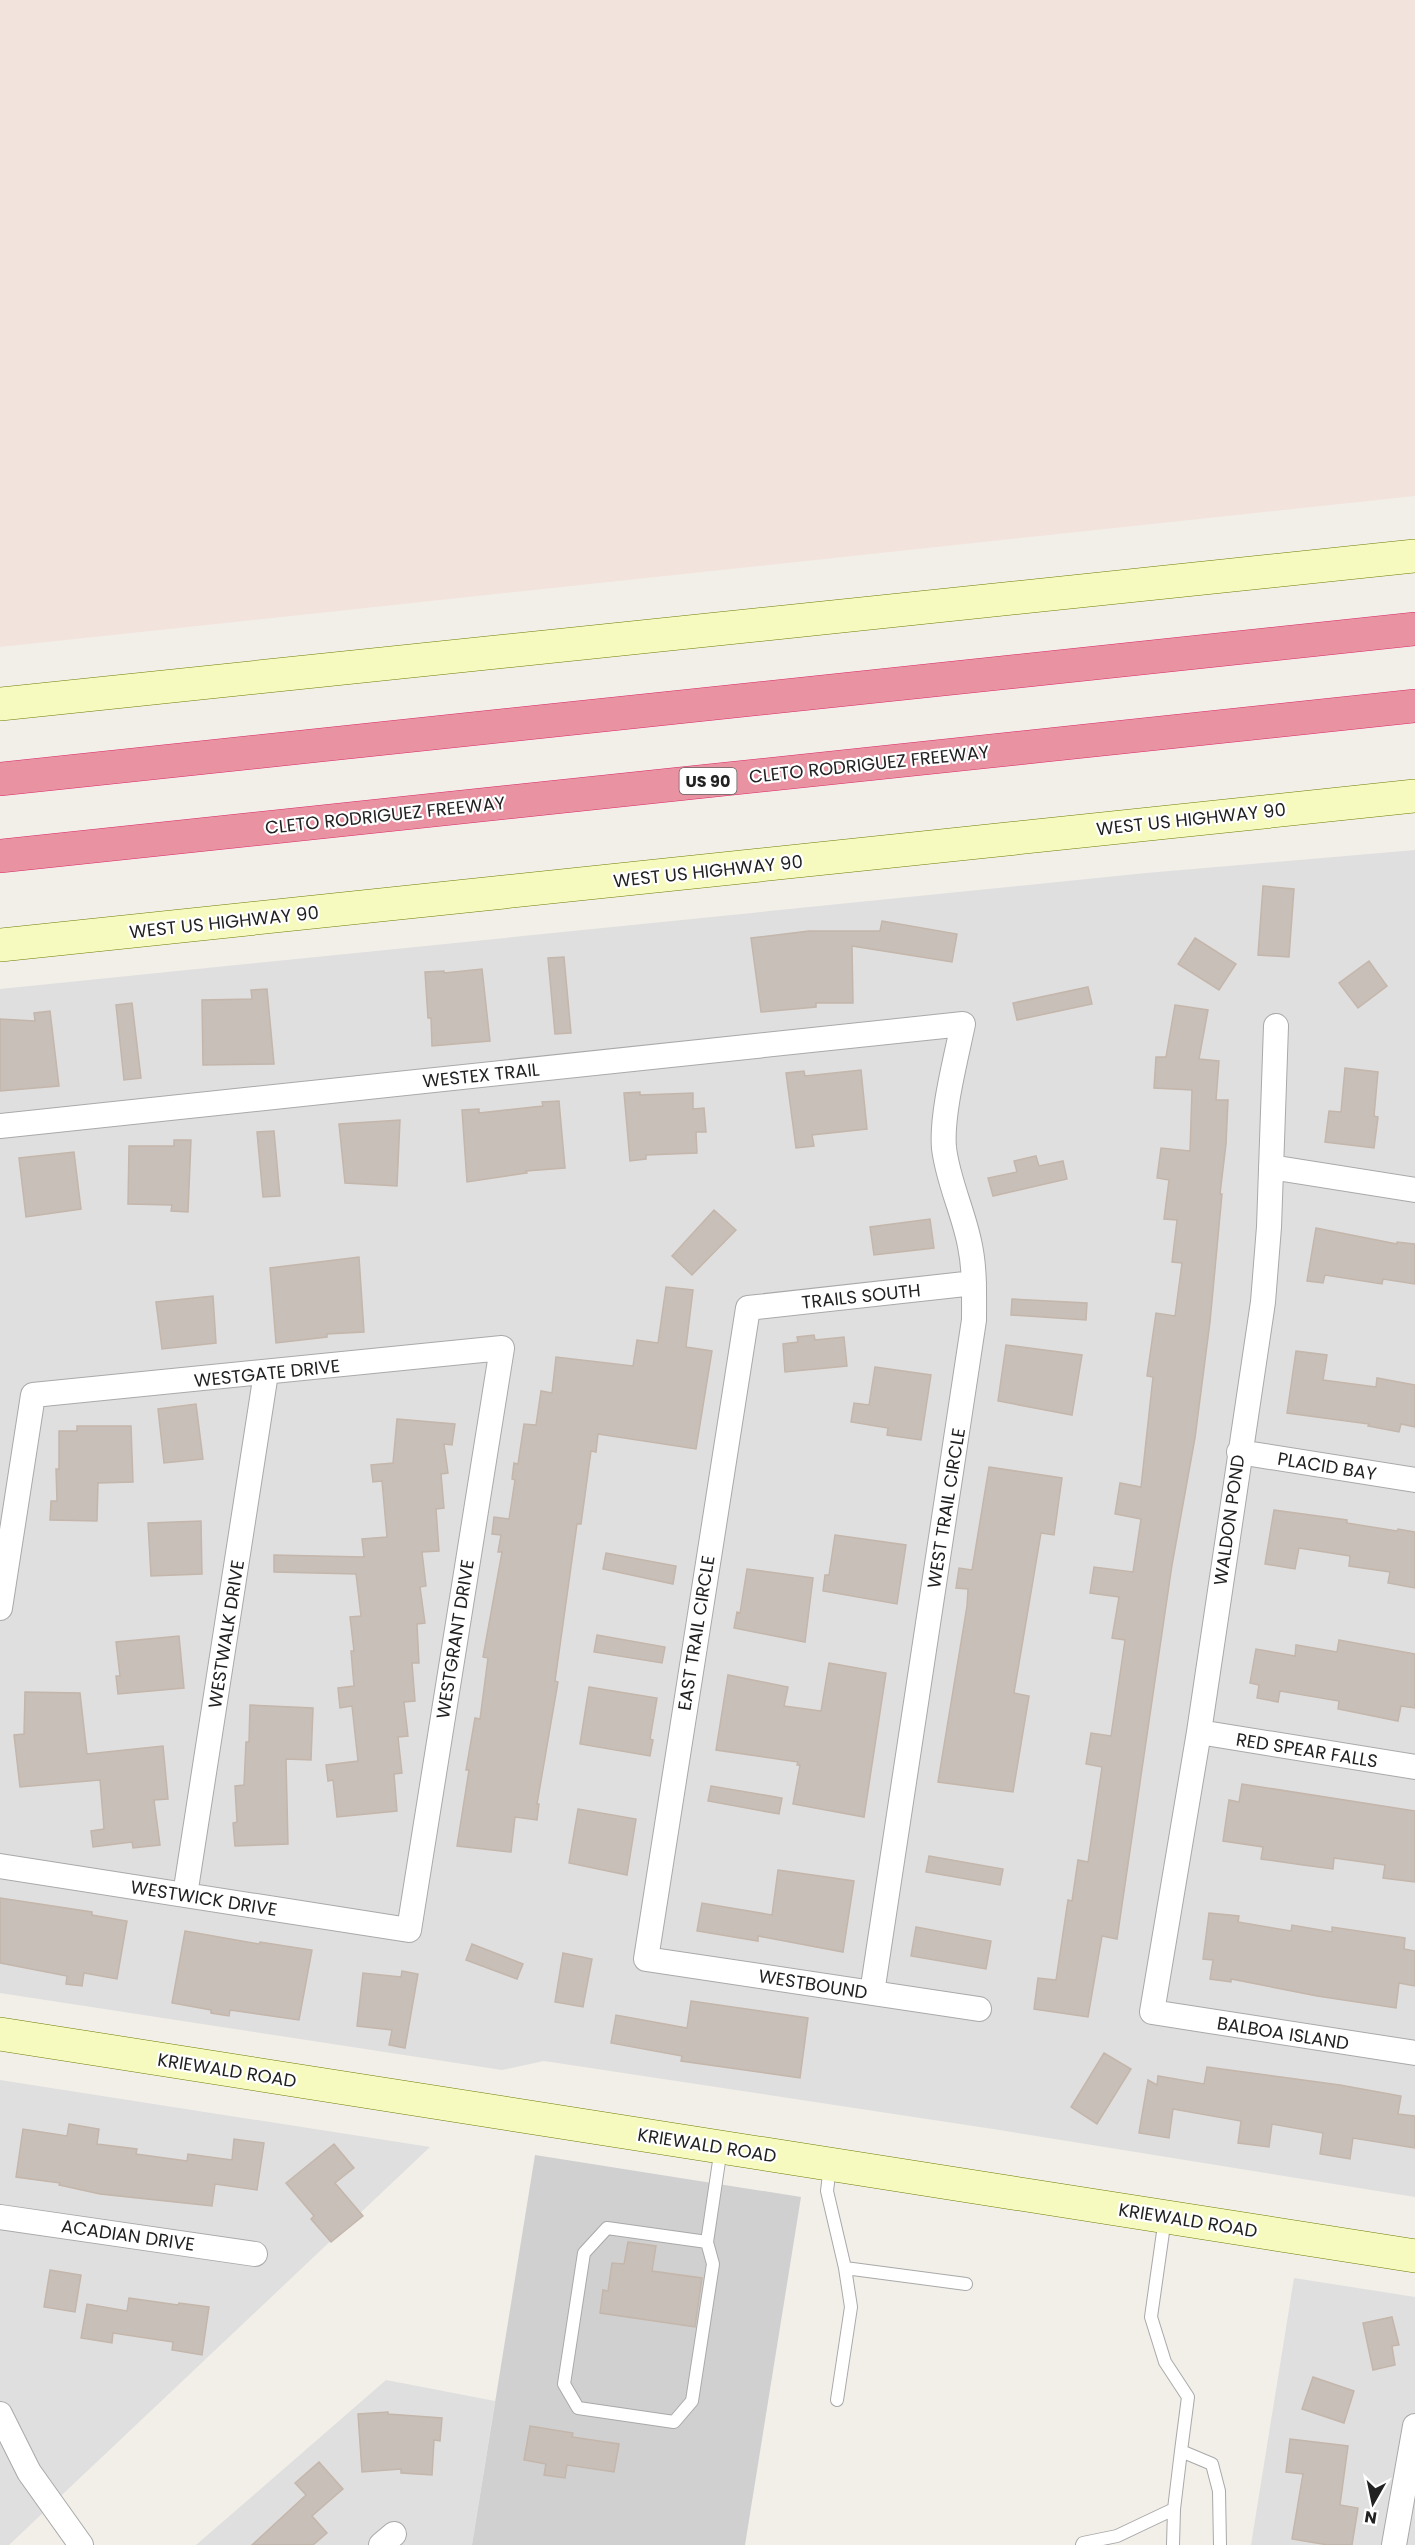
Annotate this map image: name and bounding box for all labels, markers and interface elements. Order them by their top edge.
street label: CLETO RODRIGUEZ FREEWAY [748,739,991,789]
road number: US 90 [680,768,736,794]
street label: CLETO RODRIGUEZ FREEWAY [264,790,507,840]
street label: WEST US HIGHWAY 90 [1095,797,1287,841]
street label: WEST US HIGHWAY 90 [612,849,804,893]
street label: WEST US HIGHWAY 90 [128,900,320,944]
street label: WESTEX TRAIL [421,1056,541,1094]
street label: TRAILS SOUTH [800,1277,922,1315]
street label: WESTGATE DRIVE [193,1353,341,1393]
street label: WEST TRAIL CIRCLE [921,1426,971,1590]
street label: PLACID BAY [1276,1446,1379,1486]
street label: WALDON POND [1207,1453,1251,1587]
street label: EAST TRAIL CIRCLE [671,1554,721,1712]
street label: WESTWALK DRIVE [202,1558,250,1710]
street label: WESTGRANT DRIVE [430,1558,480,1720]
street label: RED SPEAR FALLS [1234,1726,1380,1774]
street label: WESTWICK DRIVE [129,1874,279,1922]
street label: WESTBOUND [757,1963,869,2005]
street label: BALBOA ISLAND [1215,2010,1351,2056]
street label: KRIEWALD ROAD [156,2047,298,2093]
street label: KRIEWALD ROAD [636,2122,778,2168]
street label: KRIEWALD ROAD [1117,2197,1259,2243]
street label: ACADIAN DRIVE [60,2213,196,2257]
north arrow [1343,2473,1403,2533]
text: N [1363,2505,1378,2530]

